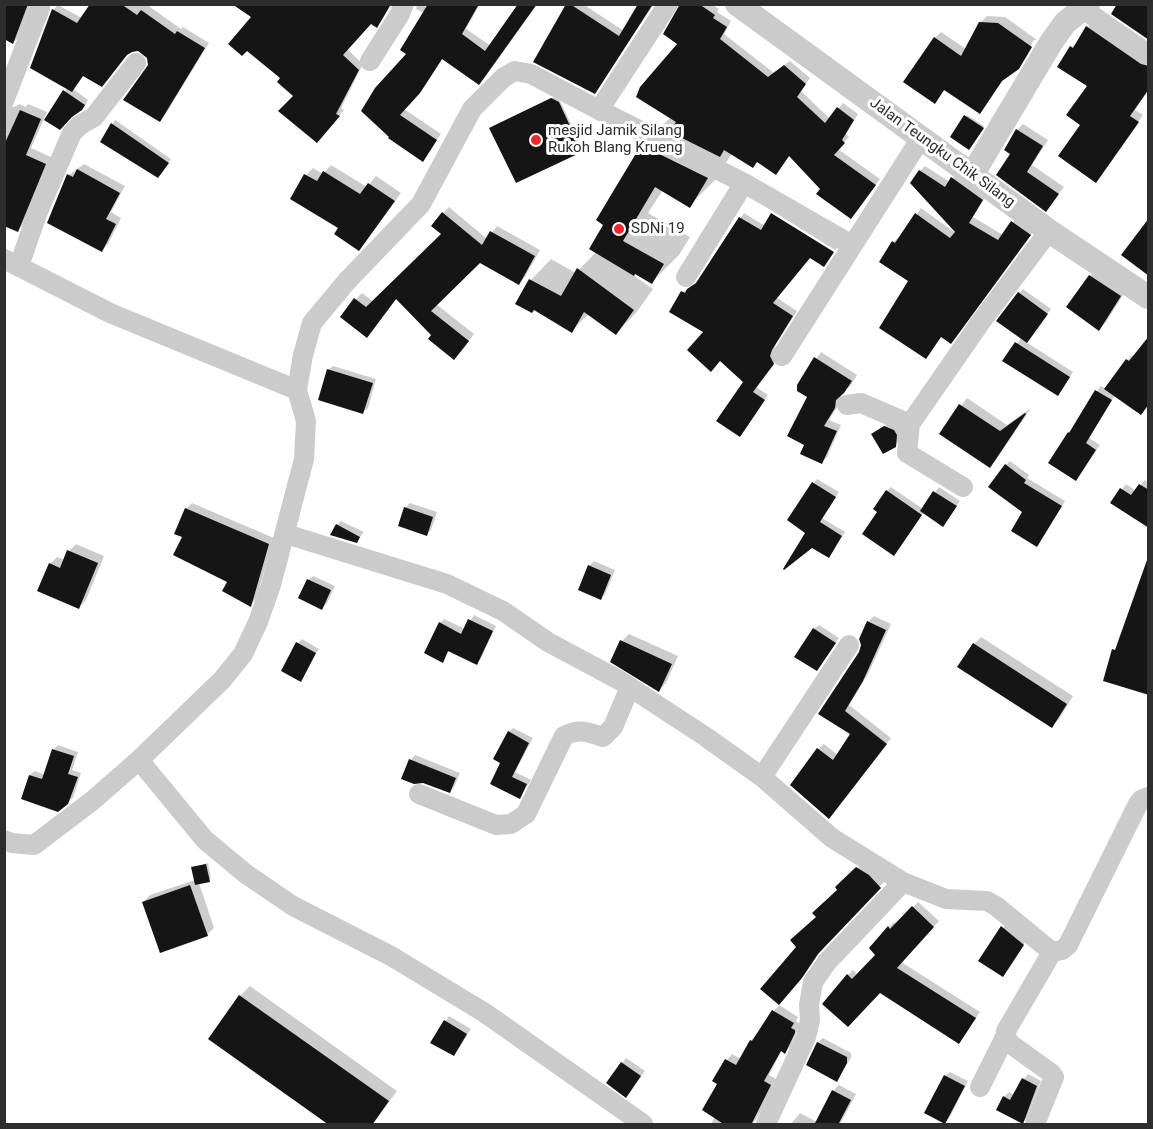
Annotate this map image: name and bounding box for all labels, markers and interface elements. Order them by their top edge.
street label: Jalan Teungku Chik Silang [866,94,1018,212]
place label: mesjid Jamik Silang Rukoh Blang Krueng [548,122,683,157]
marker: mesjid Jamik Silang Rukoh Blang Krueng [529,133,543,147]
place label: SDNi 19 [631,220,685,238]
marker: SDNi 19 [612,222,626,236]

